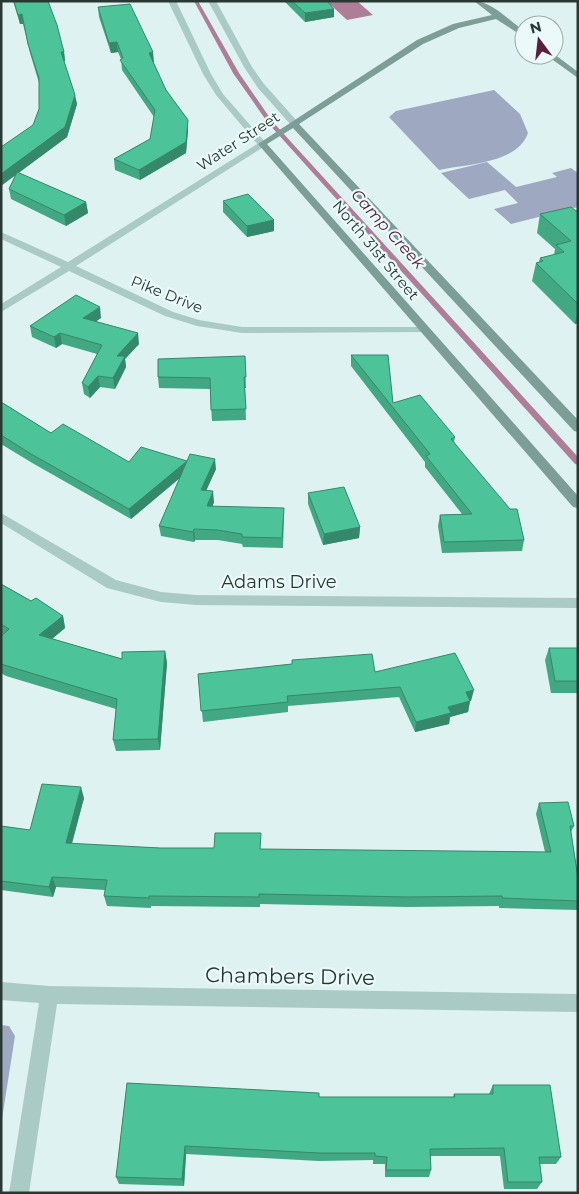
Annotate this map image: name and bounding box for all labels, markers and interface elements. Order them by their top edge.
north arrow [514,15,564,65]
text: N [528,17,543,38]
street label: Water Street [193,107,283,175]
water label: Camp Creek [347,185,430,274]
street label: North 31st Street [329,196,423,304]
street label: Pike Drive [128,271,206,317]
street label: Adams Drive [221,571,337,593]
street label: Chambers Drive [205,962,375,990]

